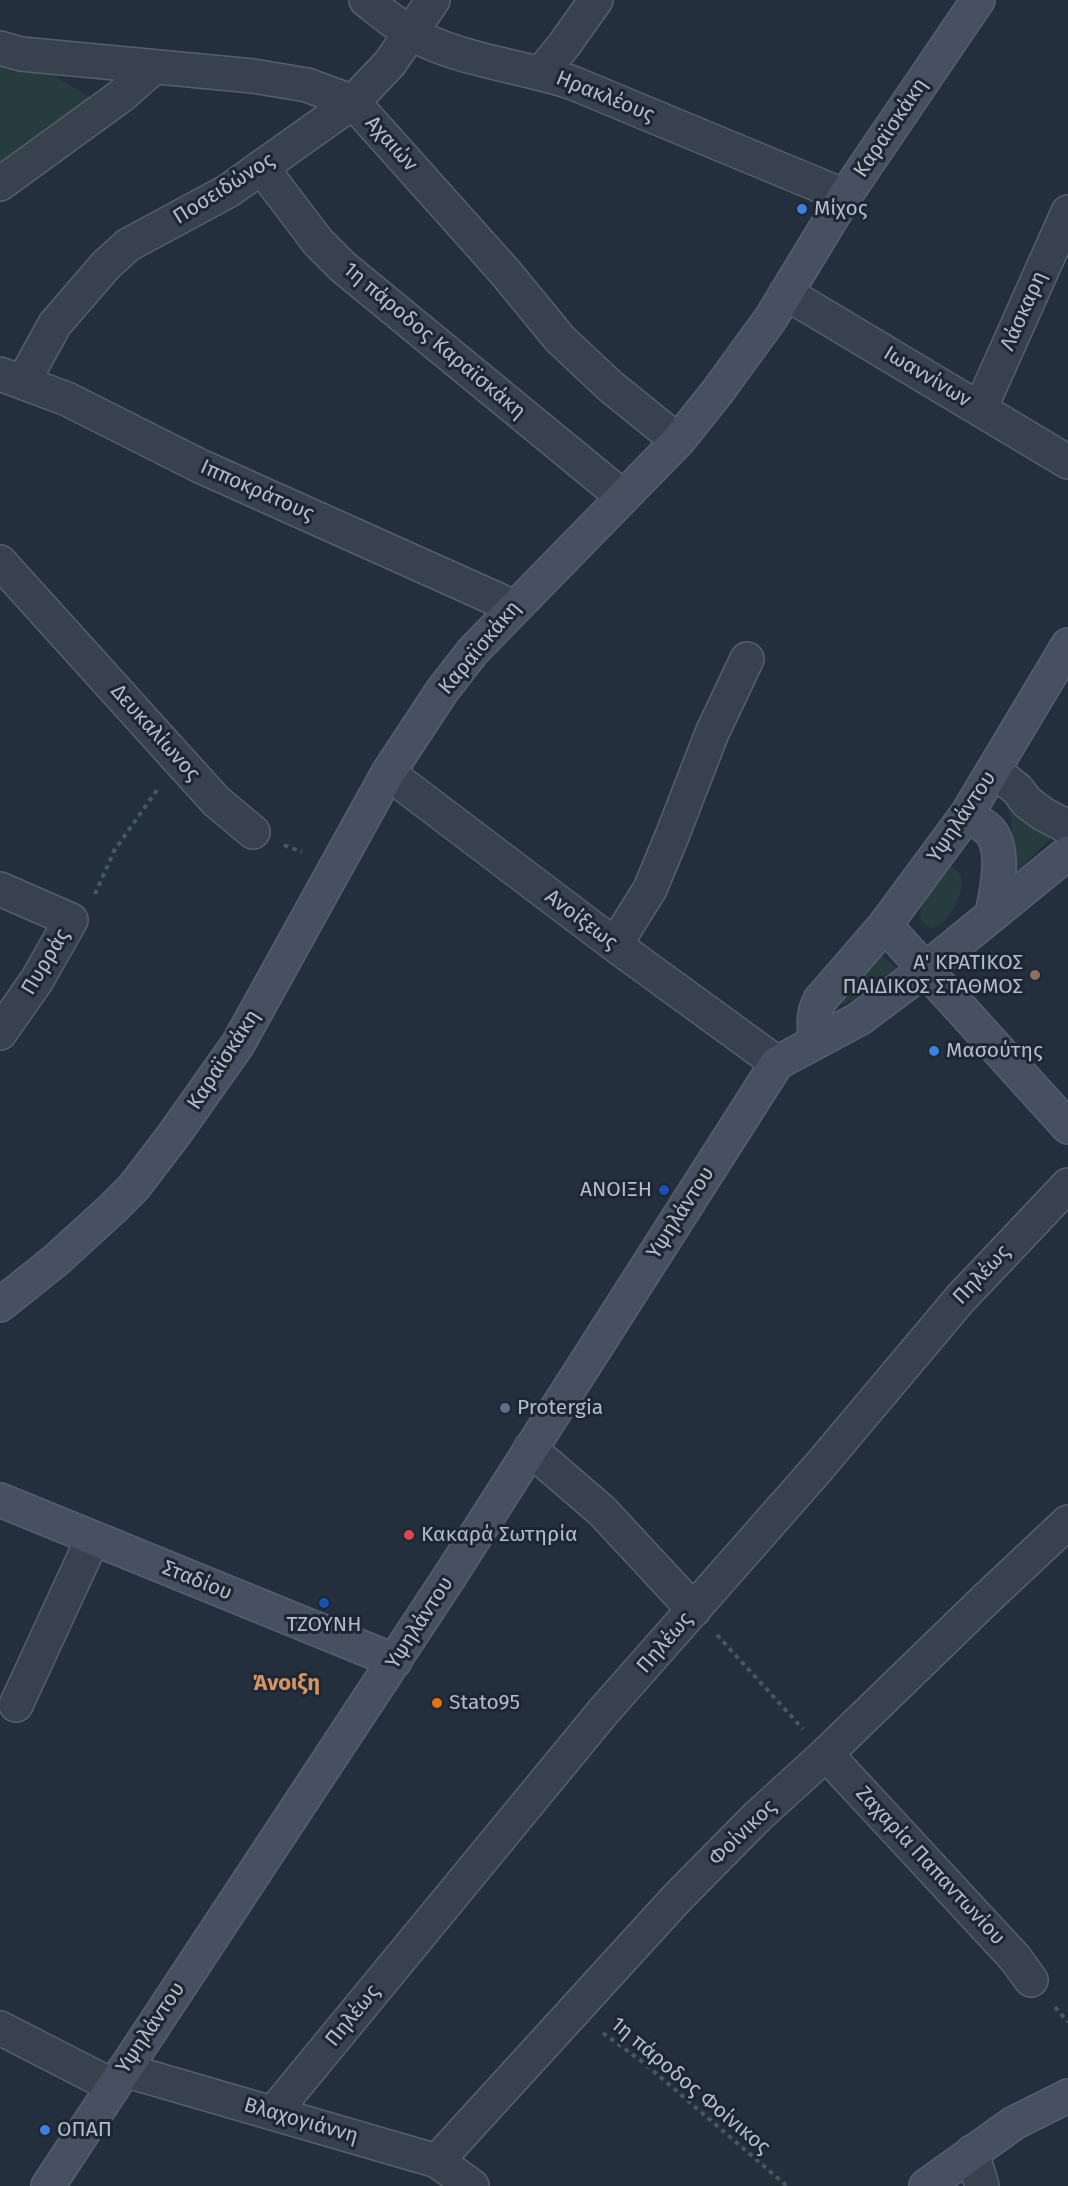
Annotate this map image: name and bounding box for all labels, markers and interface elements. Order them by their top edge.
street label: Ηρακλέους [552,66,658,128]
street label: Καραϊσκάκη [849,74,933,182]
street label: Αχαιών [360,111,422,177]
street label: Ποσειδώνος [169,148,279,230]
place label: Μίχος [814,196,868,222]
marker: Μίχος [795,202,809,216]
street label: 1η πάροδος Καραϊσκάκη [338,257,530,425]
street label: Λάσκαρη [995,267,1053,355]
street label: Ιωαννίνων [879,341,975,413]
street label: Ιπποκράτους [196,455,318,527]
street label: Καραϊσκάκη [434,596,526,700]
street label: Δευκαλίωνος [105,679,205,787]
street label: Υψηλάντου [922,766,1002,868]
street label: Ανοίξεως [540,885,622,955]
street label: Πυρράς [16,924,76,1000]
place label: Α' ΚΡΑΤΙΚΟΣ ΠΑΙΔΙΚΟΣ ΣΤΑΘΜΟΣ [842,950,1023,1000]
marker: Α' ΚΡΑΤΙΚΟΣ ΠΑΙΔΙΚΟΣ ΣΤΑΘΜΟΣ [1028,968,1042,982]
street label: Καραϊσκάκη [182,1005,266,1115]
place label: Μασούτης [946,1038,1043,1064]
marker: Μασούτης [927,1044,941,1058]
street label: Υψηλάντου [642,1162,720,1264]
place label: ΑΝΟΙΞΗ [580,1177,652,1203]
marker: ΑΝΟΙΞΗ [657,1183,671,1197]
street label: Πηλέως [948,1240,1016,1310]
place label: Protergia [517,1395,603,1421]
marker: Protergia [498,1401,512,1415]
place label: Κακαρά Σωτηρία [421,1522,578,1548]
marker: Κακαρά Σωτηρία [402,1528,416,1542]
street label: Σταδίου [158,1556,236,1606]
street label: Υψηλάντου [381,1572,459,1674]
marker: ΤΖΟΥΝΗ [317,1596,331,1610]
street label: Πηλέως [632,1607,698,1679]
place label: ΤΖΟΥΝΗ [287,1612,361,1638]
district label: Άνοιξη [252,1671,320,1697]
place label: Stato95 [449,1690,520,1716]
marker: Stato95 [430,1696,444,1710]
street label: Ζαχαρία Παπαντωνίου [850,1781,1010,1951]
street label: Φοίνικος [704,1795,782,1871]
street label: Υψηλάντου [111,1977,191,2079]
street label: Πηλέως [320,1980,386,2052]
street label: 1η πάροδος Φοίνικος [605,2012,775,2160]
street label: Βλαχογιάννη [241,2093,361,2149]
place label: ΟΠΑΠ [57,2117,112,2143]
marker: ΟΠΑΠ [38,2123,52,2137]

